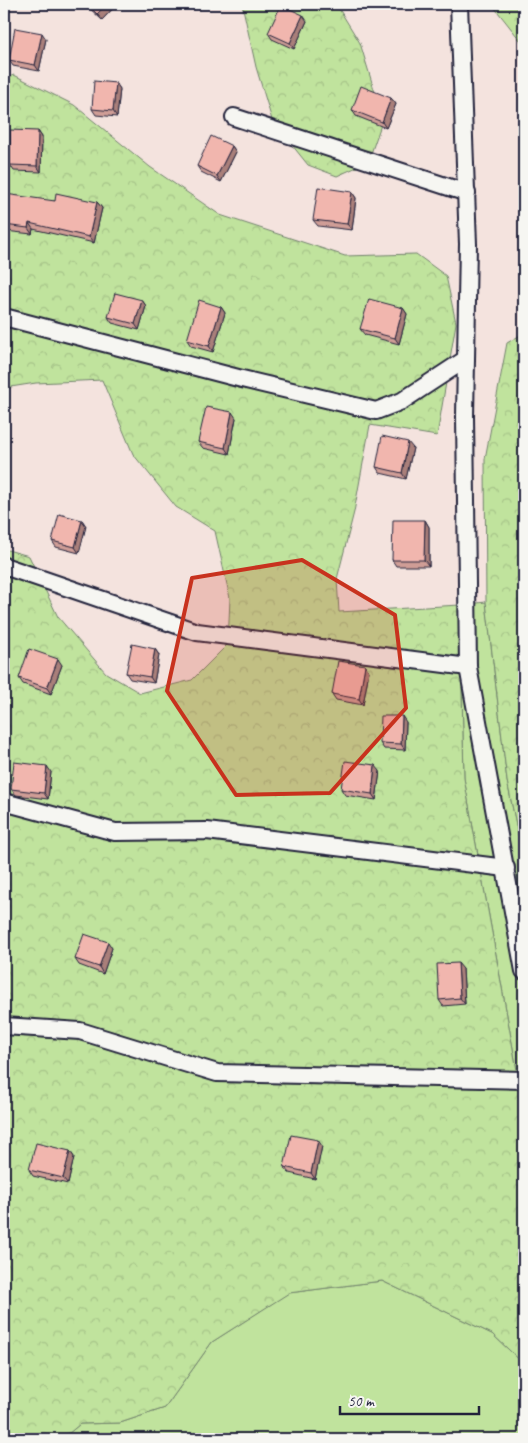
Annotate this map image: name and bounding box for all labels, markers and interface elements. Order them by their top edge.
scale bar [340,1383,479,1415]
text: 50 m [348,1392,375,1411]

